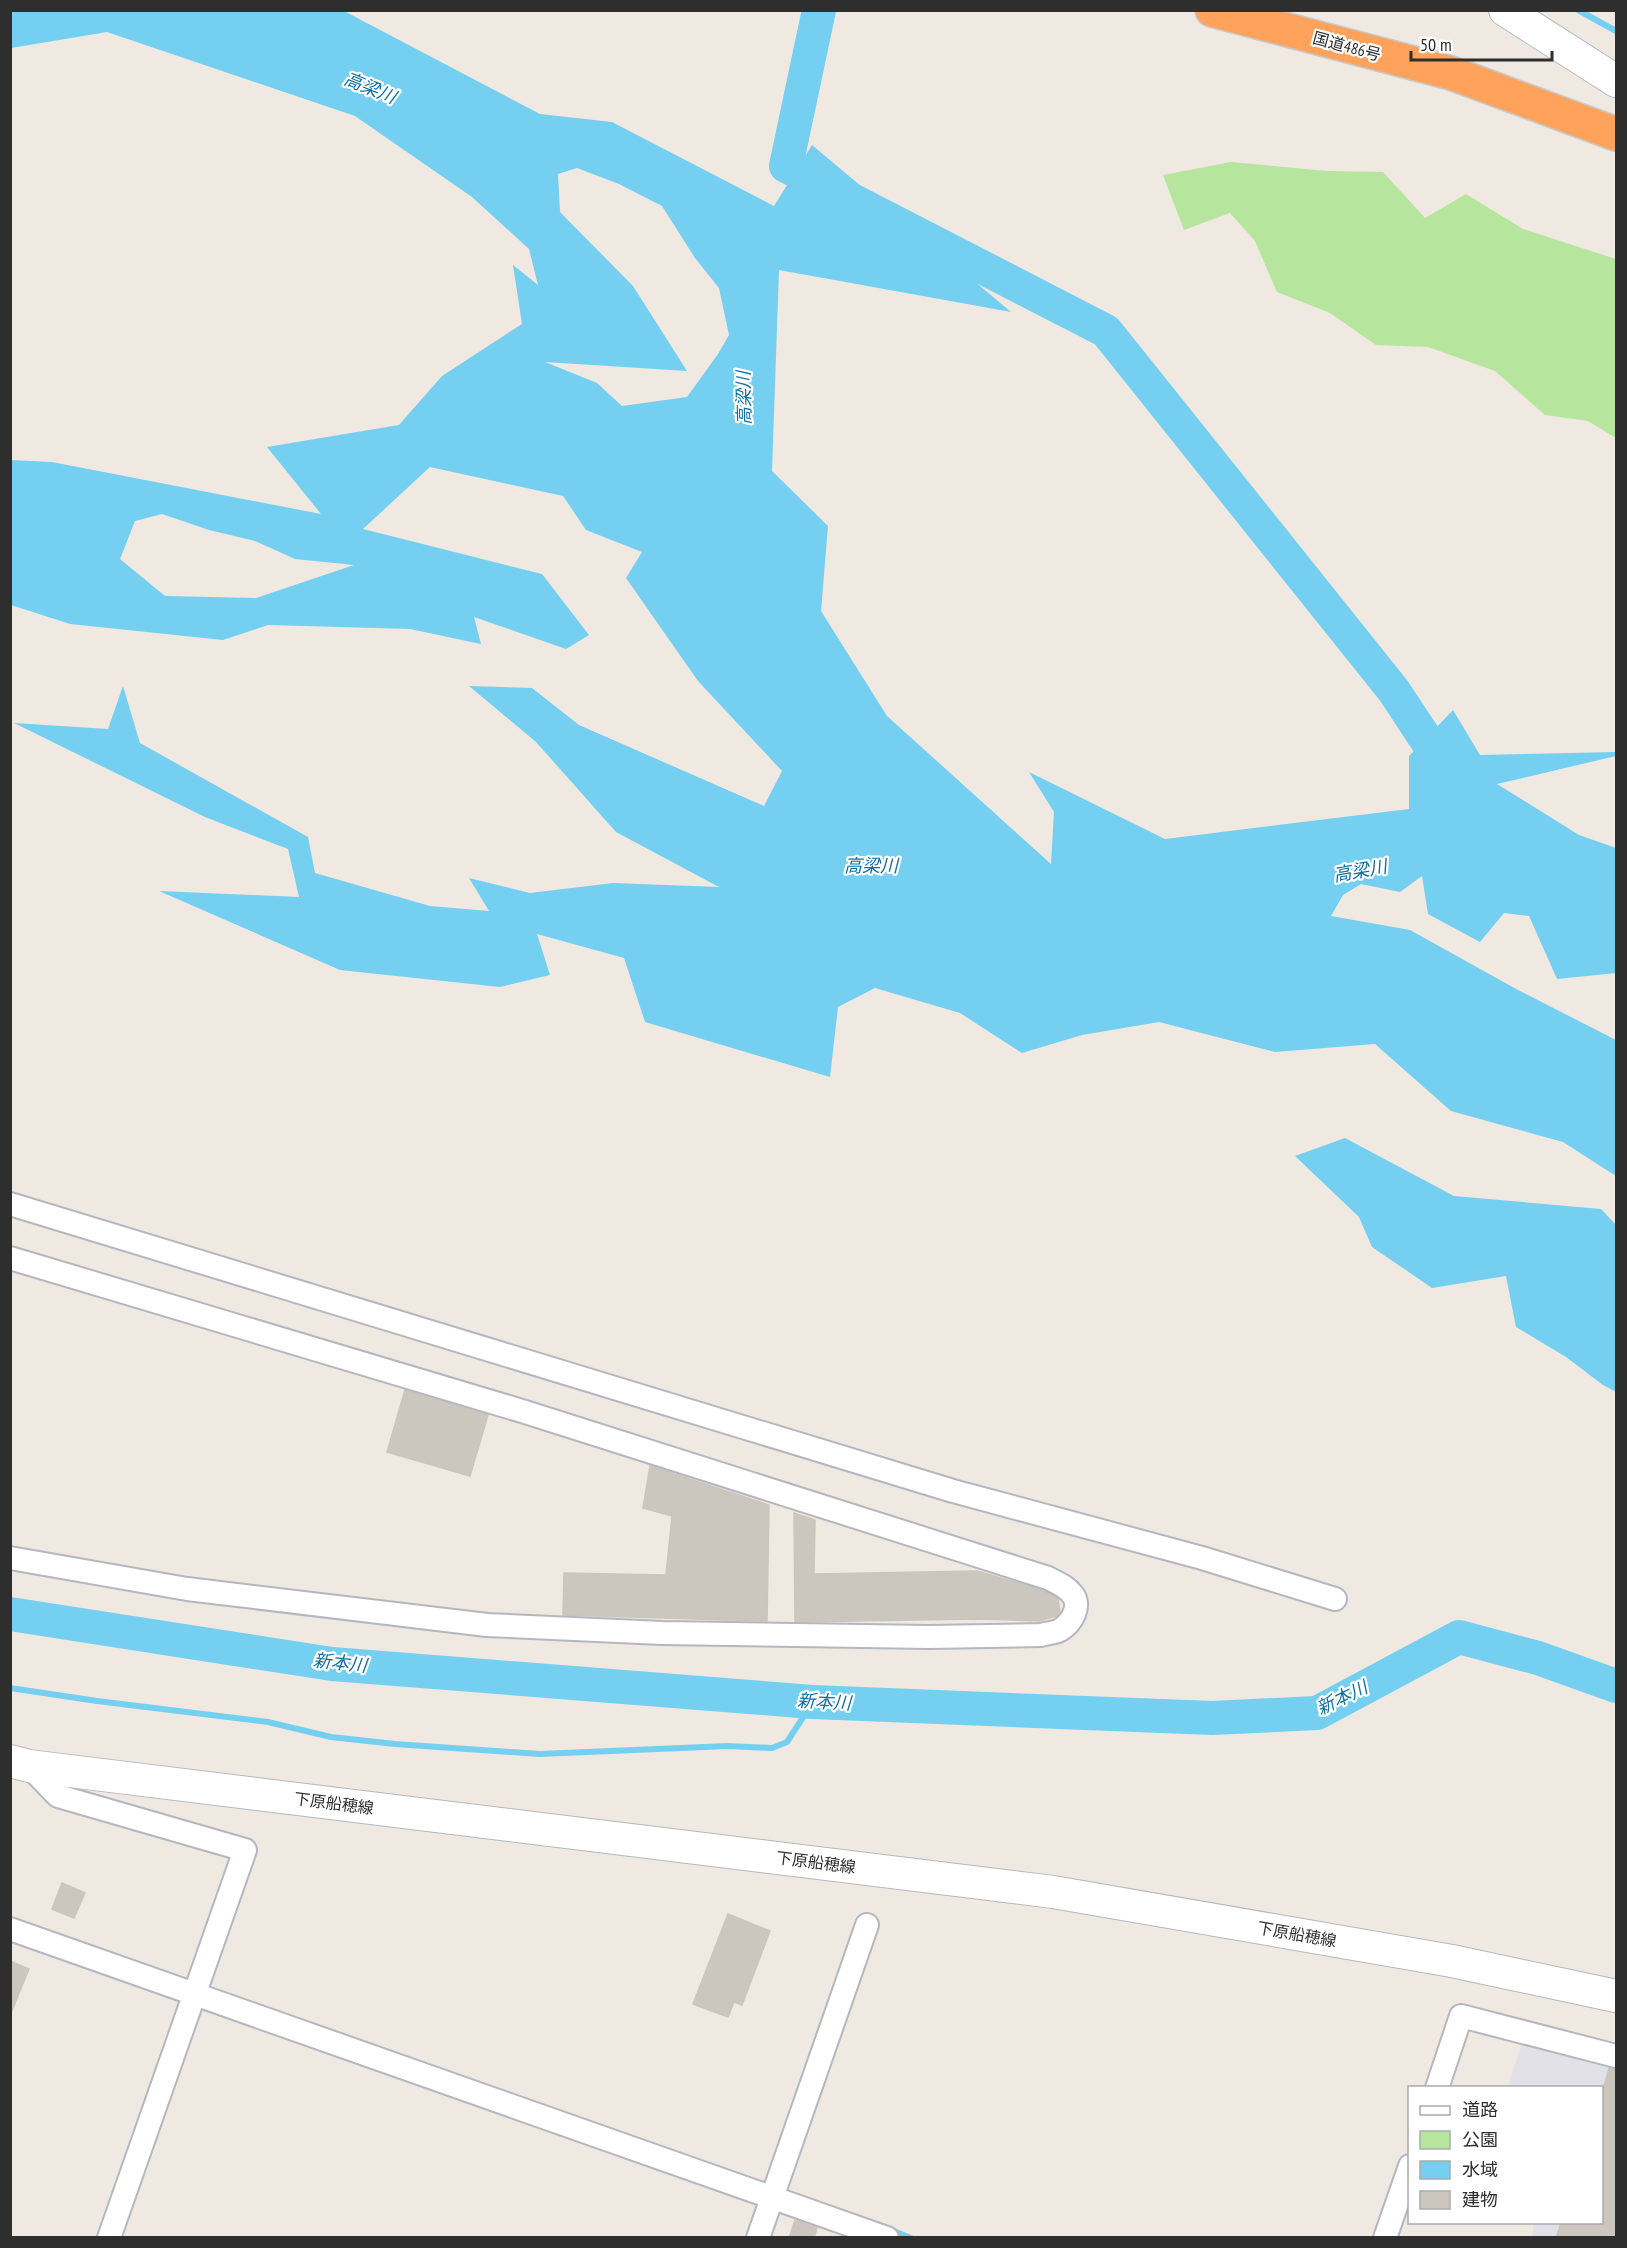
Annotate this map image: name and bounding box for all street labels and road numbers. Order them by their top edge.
street label: 国道486号 [1311,27,1383,65]
street label: 下原船穂線 [293,1788,375,1818]
street label: 下原船穂線 [775,1847,857,1877]
street label: 下原船穂線 [1256,1917,1338,1951]

